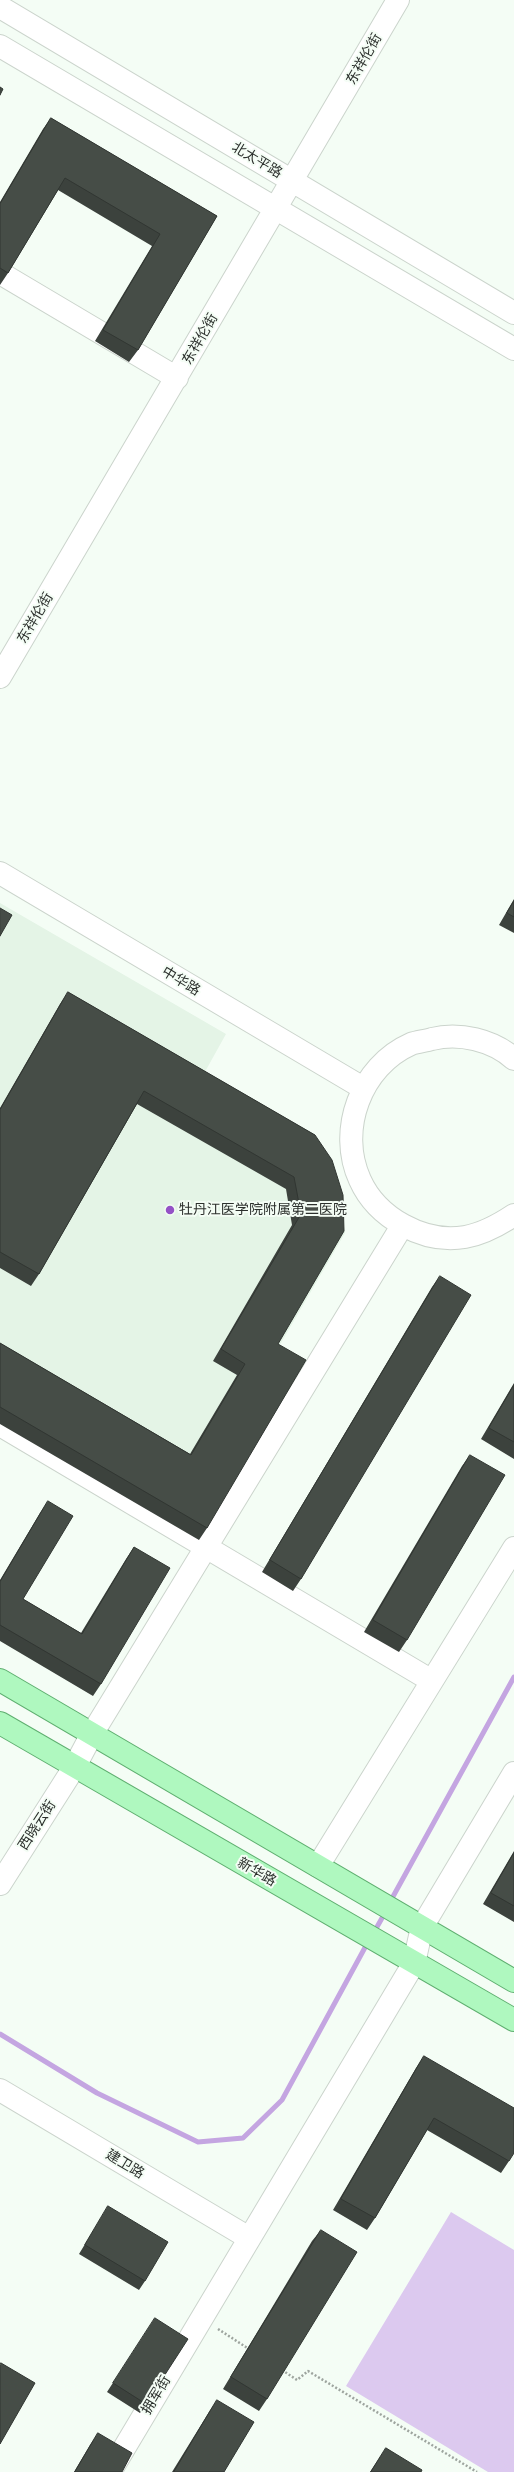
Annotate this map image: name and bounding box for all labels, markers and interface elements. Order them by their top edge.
street label: 东祥伦街 [343,31,385,87]
street label: 北太平路 [229,138,285,182]
street label: 东祥伦街 [179,311,221,367]
street label: 东祥伦街 [13,590,57,646]
street label: 中华路 [159,963,203,999]
place label: 牡丹江医学院附属第二医院 [179,1202,347,1218]
marker: 牡丹江医学院附属第二医院 [164,1204,176,1216]
street label: 西晓云街 [15,1797,59,1853]
street label: 新华路 [235,1854,279,1890]
street label: 建卫路 [103,2146,147,2182]
street label: 拥军街 [138,2373,174,2417]

